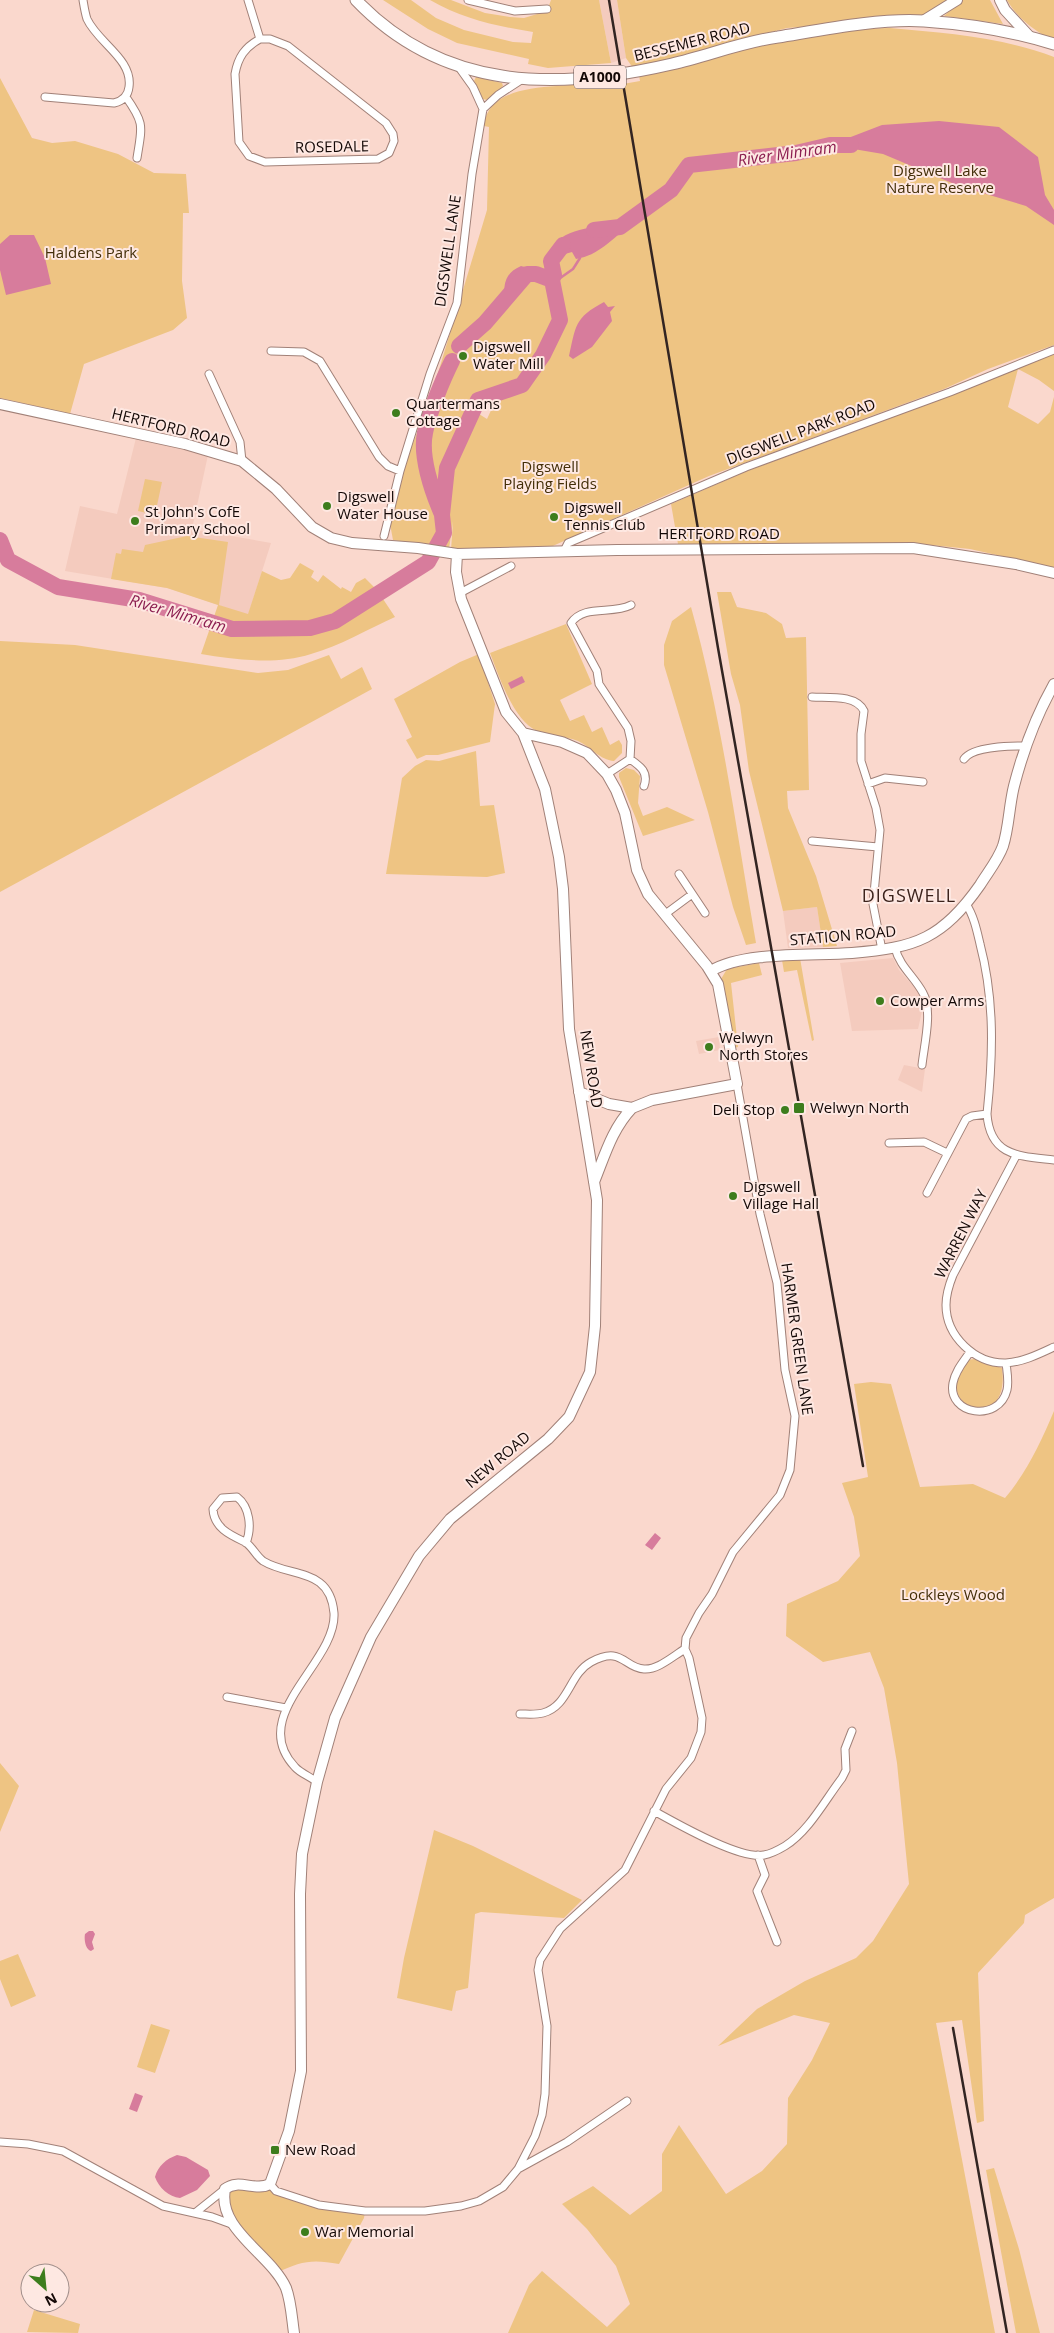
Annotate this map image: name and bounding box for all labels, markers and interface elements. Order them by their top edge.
street label: BESSEMER ROAD [632,17,752,65]
road number: A1000 [574,66,626,88]
street label: ROSEDALE [295,135,369,157]
water label: River Mimram [736,135,838,171]
park label: Digswell Lake Nature Reserve [886,160,994,197]
street label: DIGSWELL LANE [429,194,465,308]
park label: Haldens Park [45,242,137,262]
place label: Digswell Water Mill [473,336,544,373]
marker: Digswell Water Mill [457,350,469,362]
place label: Quartermans Cottage [406,393,500,430]
street label: DIGSWELL PARK ROAD [723,393,878,469]
street label: HERTFORD ROAD [110,403,233,451]
marker: Quartermans Cottage [390,407,402,419]
park label: Digswell Playing Fields [503,456,597,493]
place label: Digswell Water House [337,486,428,523]
place label: Digswell Tennis Club [564,497,646,534]
marker: Digswell Water House [321,500,333,512]
place label: St John's CofE Primary School [145,501,250,538]
marker: Digswell Tennis Club [548,511,560,523]
marker: St John's CofE Primary School [129,515,141,527]
street label: HERTFORD ROAD [658,523,780,543]
water label: River Mimram [127,589,229,637]
district label: DIGSWELL [862,883,956,907]
street label: STATION ROAD [789,920,897,950]
place label: Cowper Arms [890,990,984,1010]
marker: Cowper Arms [874,995,886,1007]
place label: Welwyn North Stores [719,1027,808,1064]
street label: NEW ROAD [576,1028,608,1109]
marker: Welwyn North Stores [703,1041,715,1053]
place label: Welwyn North [810,1097,909,1117]
place label: Deli Stop [712,1099,775,1119]
marker: Welwyn North [792,1101,806,1115]
marker: Deli Stop [779,1104,791,1116]
place label: Digswell Village Hall [743,1176,819,1213]
street label: WARREN WAY [929,1185,991,1281]
marker: Digswell Village Hall [727,1190,739,1202]
street label: HARMER GREEN LANE [777,1261,819,1416]
street label: NEW ROAD [461,1426,534,1492]
park label: Lockleys Wood [901,1584,1005,1604]
place label: New Road [285,2139,356,2159]
marker: New Road [269,2144,281,2156]
place label: War Memorial [315,2221,414,2241]
marker: War Memorial [299,2226,311,2238]
north arrow [20,2263,70,2313]
text: N [42,2289,61,2311]

